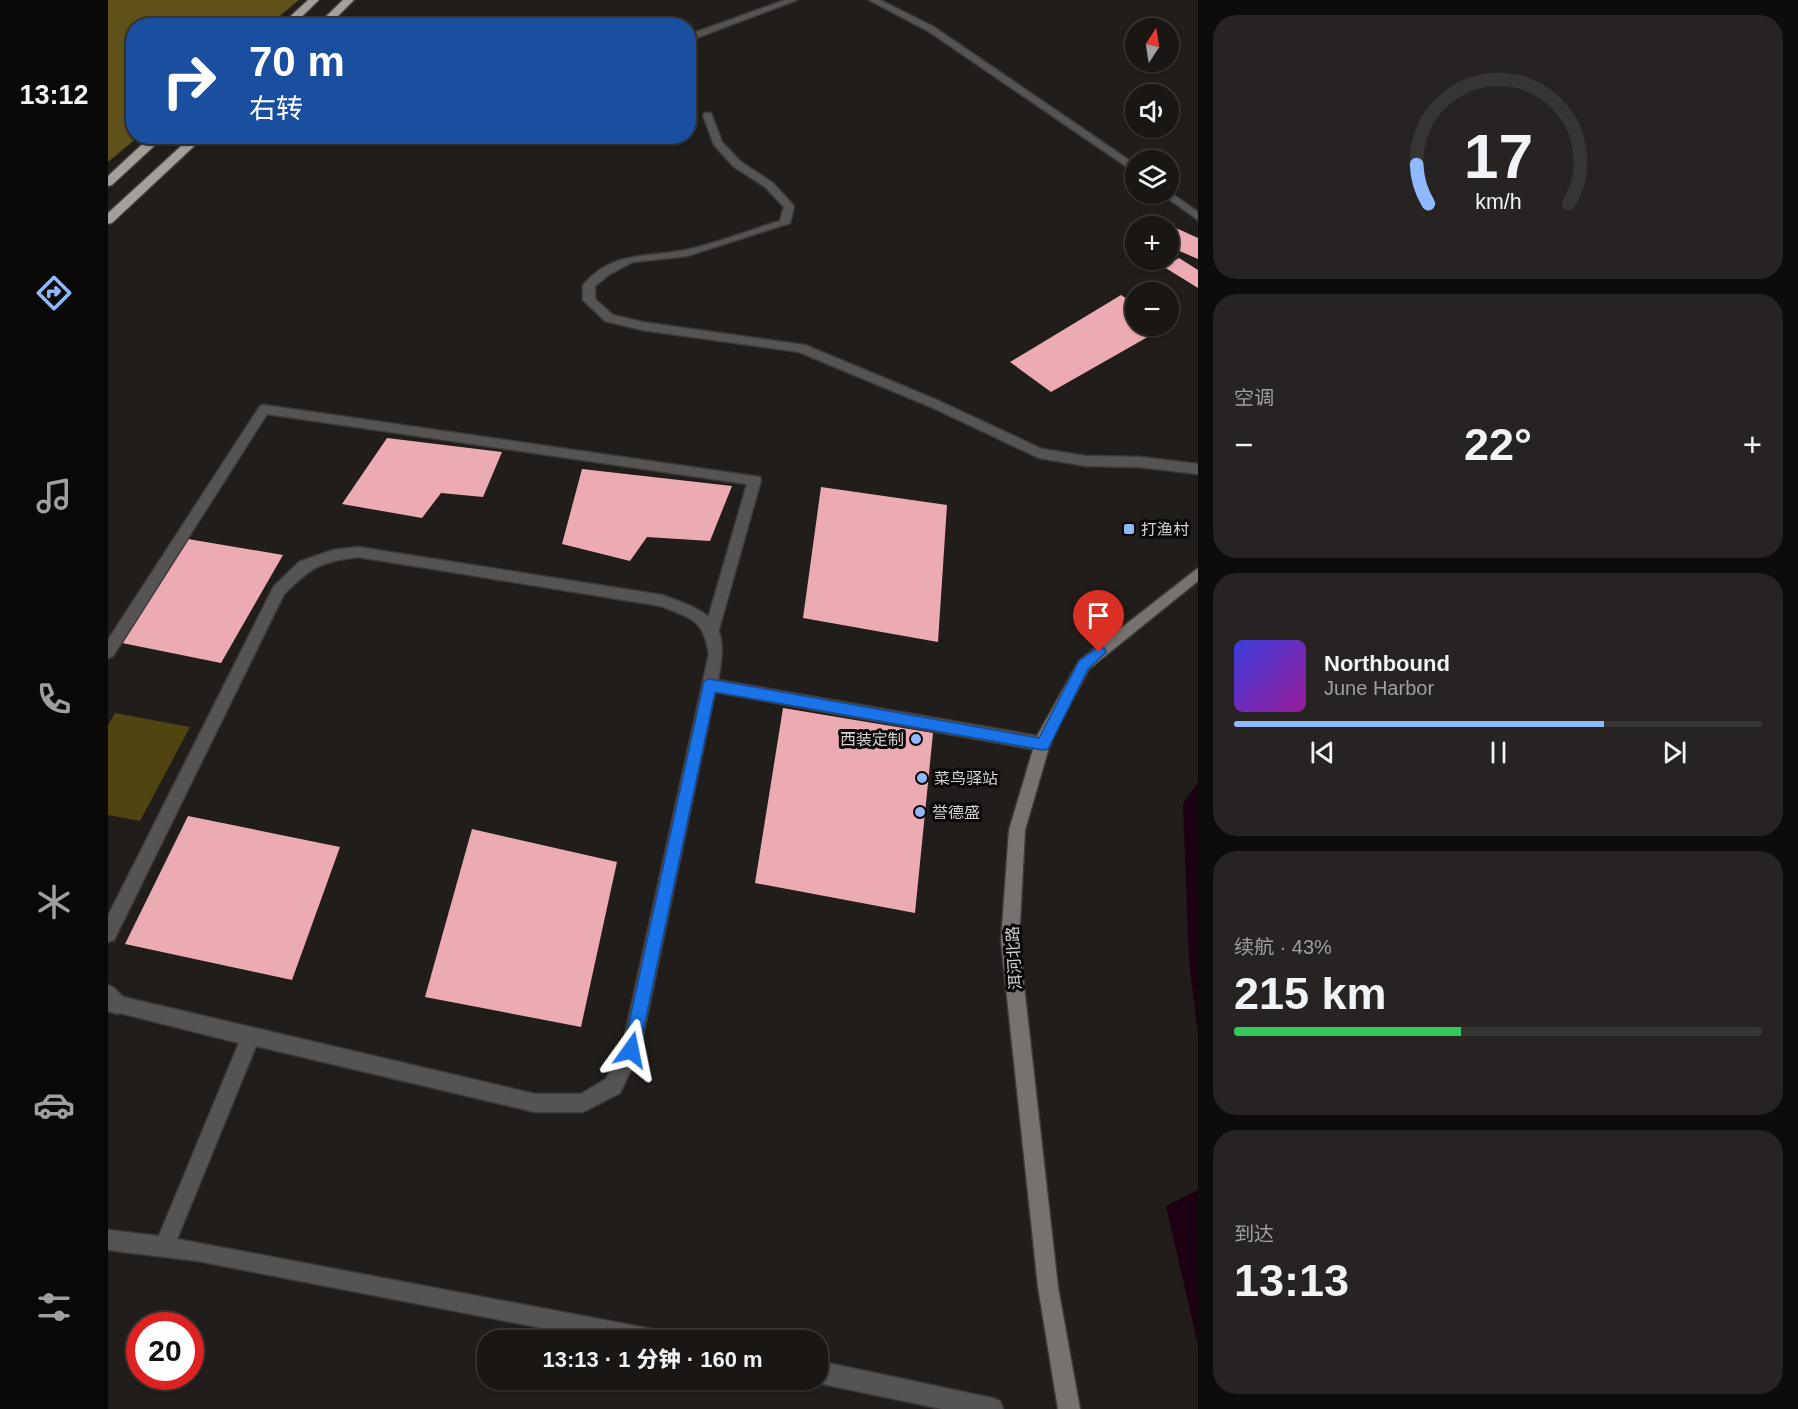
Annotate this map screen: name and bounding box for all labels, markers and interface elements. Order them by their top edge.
north arrow [1125,18,1179,72]
map controls [1125,18,1179,336]
text: 70 m [249,38,345,85]
icon: right [150,42,228,120]
text: 13:12 [19,80,89,110]
button: sound [1125,84,1179,138]
text: 右转 [249,94,303,124]
text: 17 [1463,122,1533,191]
button: layers [1125,150,1179,204]
text: km/h [1475,190,1521,214]
button: + [1125,216,1179,270]
icon: directions [33,272,75,314]
button: − [1125,282,1179,336]
text: 空调 [1234,387,1274,409]
text: 22° [1464,419,1532,470]
text: − [1234,426,1253,463]
text: + [1743,426,1762,463]
icon: music [33,475,75,517]
place label: 打渔村 [1141,521,1189,538]
marker: 打渔村 [1122,522,1136,536]
pin [1073,590,1124,652]
icon: arrive [1082,599,1115,632]
text: Northbound [1324,651,1450,676]
text: June Harbor [1324,677,1434,699]
icon: phone [33,678,75,720]
place label: 西装定制 [840,731,904,748]
marker: 西装定制 [909,732,923,746]
icon: previous [1306,736,1339,769]
icon: pause [1482,736,1515,769]
icon: next [1658,736,1691,769]
place label: 菜鸟驿站 [934,770,998,787]
marker: 菜鸟驿站 [915,771,929,785]
place label: 誉德盛 [932,804,980,821]
marker: 誉德盛 [913,805,927,819]
icon: climate [33,881,75,923]
street label: 洱河北路 [1004,926,1024,990]
text: 续航 · 43% [1234,936,1332,958]
text: 215 km [1234,968,1387,1019]
position arrow [599,1018,663,1082]
icon: car [33,1084,75,1126]
text: 到达 [1234,1223,1274,1245]
text: 13:13 [1234,1255,1349,1306]
icon: filters [33,1286,75,1328]
speed limit sign: 20 [126,1312,204,1390]
text: 13:13 · 1 分钟 · 160 m [542,1347,763,1372]

